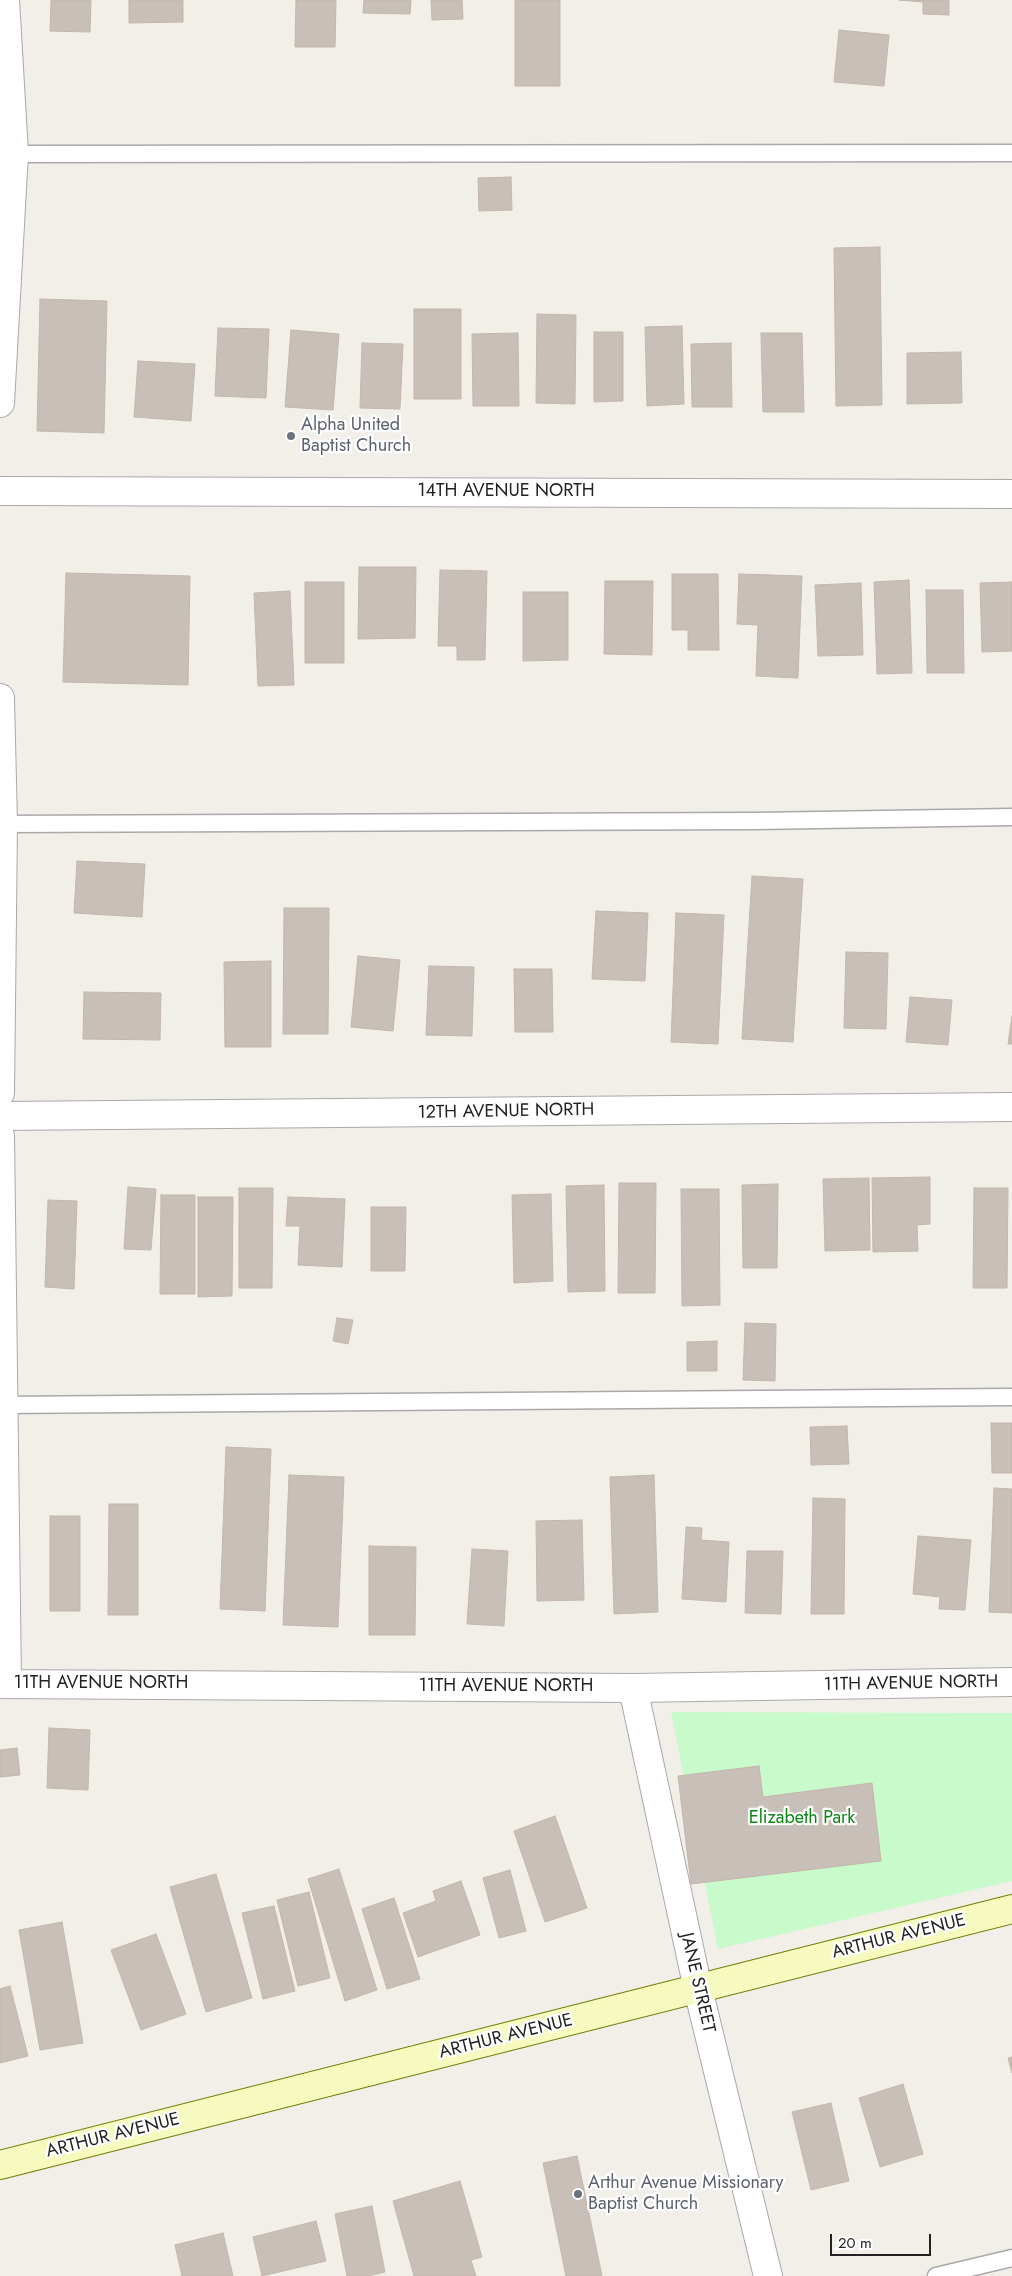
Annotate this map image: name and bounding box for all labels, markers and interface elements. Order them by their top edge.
place label: Alpha United Baptist Church [301,415,411,458]
marker: Alpha United Baptist Church [285,430,297,442]
street label: 14TH AVENUE NORTH [417,481,595,503]
street label: 12TH AVENUE NORTH [417,1100,595,1124]
street label: 11TH AVENUE NORTH [823,1672,999,1696]
street label: 11TH AVENUE NORTH [14,1673,188,1695]
street label: 11TH AVENUE NORTH [419,1676,593,1698]
park label: Elizabeth Park [749,1808,855,1830]
street label: ARTHUR AVENUE [830,1910,968,1964]
street label: JANE STREET [675,1931,719,2035]
street label: ARTHUR AVENUE [437,2010,575,2064]
street label: ARTHUR AVENUE [44,2109,182,2163]
place label: Arthur Avenue Missionary Baptist Church [588,2173,783,2216]
marker: Arthur Avenue Missionary Baptist Church [572,2188,584,2200]
scale bar [832,2224,933,2256]
text: 20 m [838,2232,872,2254]

